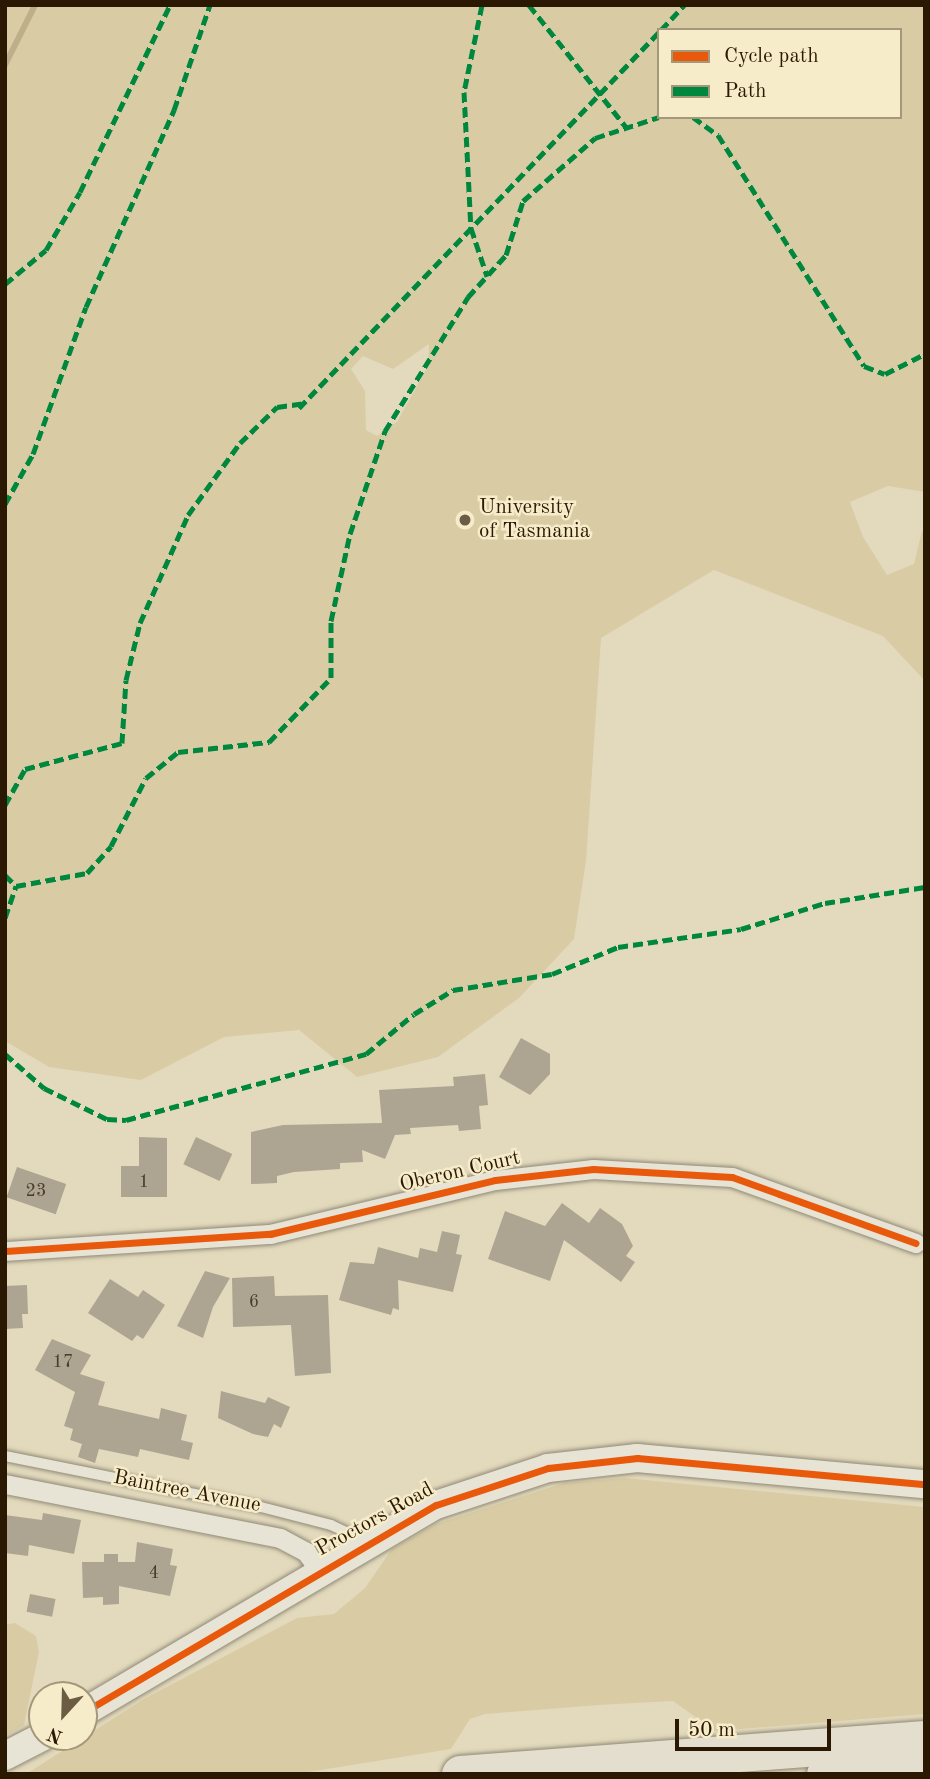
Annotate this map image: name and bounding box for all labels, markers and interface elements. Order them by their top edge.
legend [657,28,902,119]
text: Cycle path [724,46,819,67]
text: Path [724,81,767,102]
place label: University of Tasmania [479,495,590,545]
marker: University of Tasmania [457,512,473,528]
street label: Oberon Court [397,1146,523,1198]
house number: 1 [139,1171,149,1193]
house number: 23 [26,1180,46,1202]
house number: 6 [249,1291,259,1313]
house number: 17 [53,1351,73,1373]
street label: Baintree Avenue [111,1465,263,1519]
street label: Proctors Road [312,1477,438,1563]
house number: 4 [149,1562,159,1584]
north arrow [28,1681,98,1751]
scale bar [678,1706,834,1750]
text: 50 m [688,1720,735,1741]
text: N [45,1723,66,1746]

